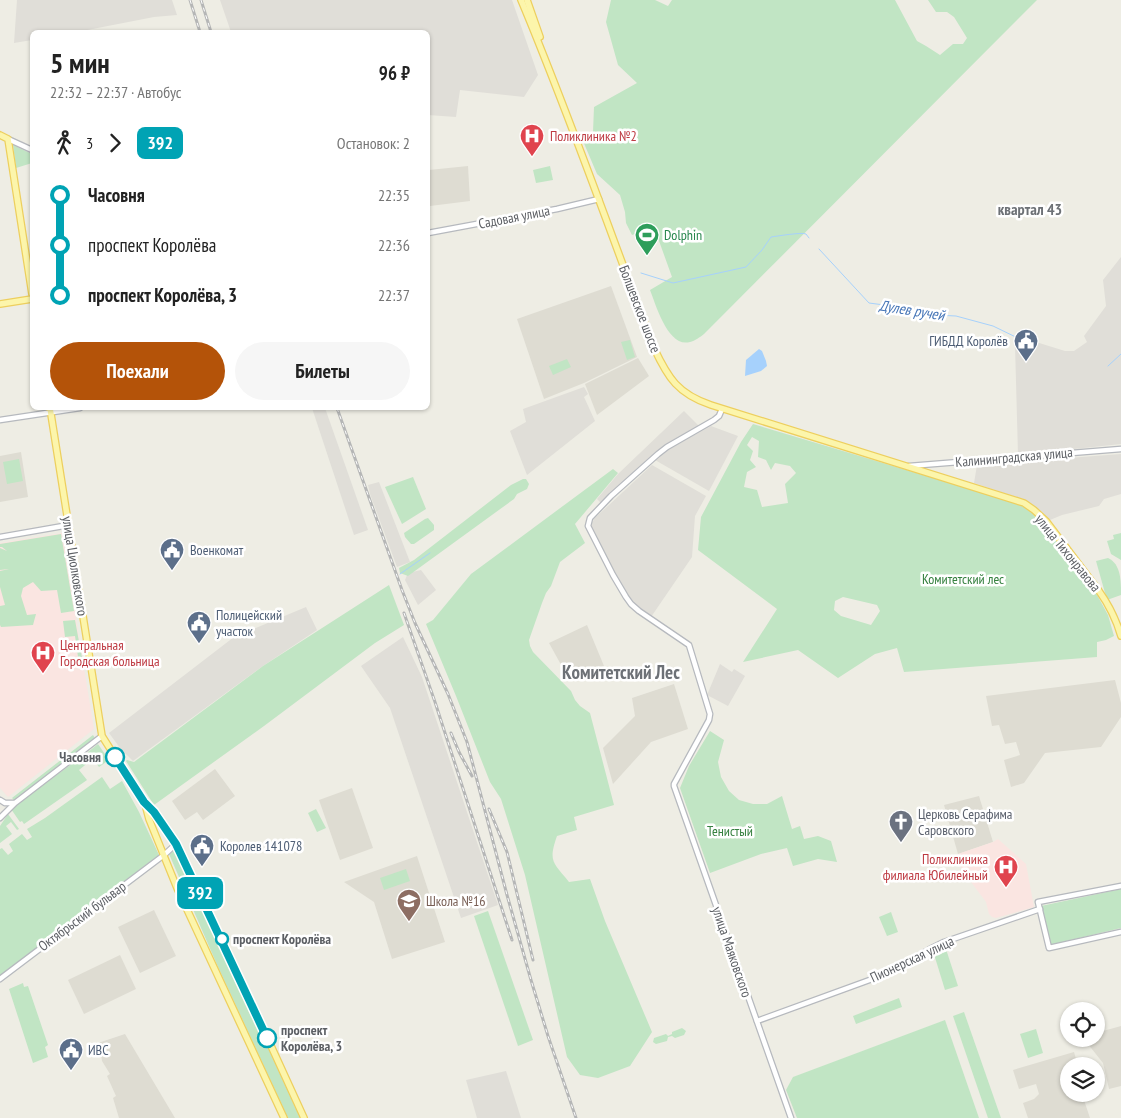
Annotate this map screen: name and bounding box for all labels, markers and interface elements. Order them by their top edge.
text: 5 мин [50,44,110,81]
text: 96 ₽ [379,61,410,85]
text: 22:32 – 22:37 · Автобус [50,82,182,102]
hospital icon: Поликлиника №2 [519,123,545,157]
place label: Поликлиника №2 [550,127,637,145]
icon: walk [50,129,78,157]
icon: forward [101,129,129,157]
text: 392 [147,131,173,154]
text: 3 [86,133,93,153]
text: Остановок: 2 [337,133,410,153]
text: Часовня [88,183,145,207]
text: 22:35 [378,185,410,205]
district label: квартал 43 [998,199,1062,219]
street label: Садовая улица [477,201,551,233]
sports icon: Dolphin [634,222,660,256]
place label: Dolphin [664,226,702,244]
text: проспект Королёва [88,233,216,257]
text: 22:36 [378,235,410,255]
street label: Болшевское шоссе [615,263,665,356]
text: проспект Королёва, 3 [88,283,237,307]
text: 22:37 [378,285,410,305]
water label: Дулев ручей [877,295,947,325]
public building icon: ГИБДД Королёв [1013,328,1039,362]
place label: ГИБДД Королёв [929,332,1008,350]
button: Поехали [50,342,225,400]
button: Билеты [235,342,410,400]
street label: Калининградская улица [955,443,1073,471]
street label: улица Тихонравова [1031,511,1105,595]
street label: улица Циолковского [58,515,92,617]
public building icon: Военкомат [159,537,185,571]
place label: Военкомат [190,541,244,559]
park label: Комитетский лес [922,570,1004,588]
place label: Полицейский участок [216,606,282,640]
public building icon: Полицейский участок [186,610,212,644]
place label: Центральная Городская больница [60,636,160,670]
hospital icon: Центральная Городская больница [30,640,56,674]
district label: Комитетский Лес [562,660,680,684]
marker: Часовня [105,747,125,767]
place label: Часовня [59,748,101,766]
place label: Церковь Серафима Саровского [918,805,1012,839]
church icon: Церковь Серафима Саровского [888,809,914,843]
park label: Тенистый [707,822,753,840]
public building icon: Королев 141078 [189,833,215,867]
place label: Королев 141078 [220,837,302,855]
place label: Поликлиника филиала Юбилейный [883,850,988,884]
hospital icon: Поликлиника филиала Юбилейный [993,854,1019,888]
street label: Октябрьский бульвар [35,877,129,955]
line badge: 392 [171,877,229,909]
text: 392 [187,881,213,904]
school or university icon: Школа №16 [396,888,422,922]
place label: Школа №16 [426,892,486,910]
street label: улица Маяковского [708,904,756,1000]
place label: проспект Королёва [233,930,331,948]
marker: проспект Королёва [215,932,229,946]
street label: Пионерская улица [867,932,957,986]
map controls [1060,1002,1105,1102]
button: locate [1060,1002,1105,1047]
place label: проспект Королёва, 3 [281,1021,342,1055]
marker: проспект Королёва, 3 [257,1028,277,1048]
public building icon: ИВС [58,1037,84,1071]
place label: ИВС [88,1041,109,1059]
button: layers [1060,1057,1105,1102]

